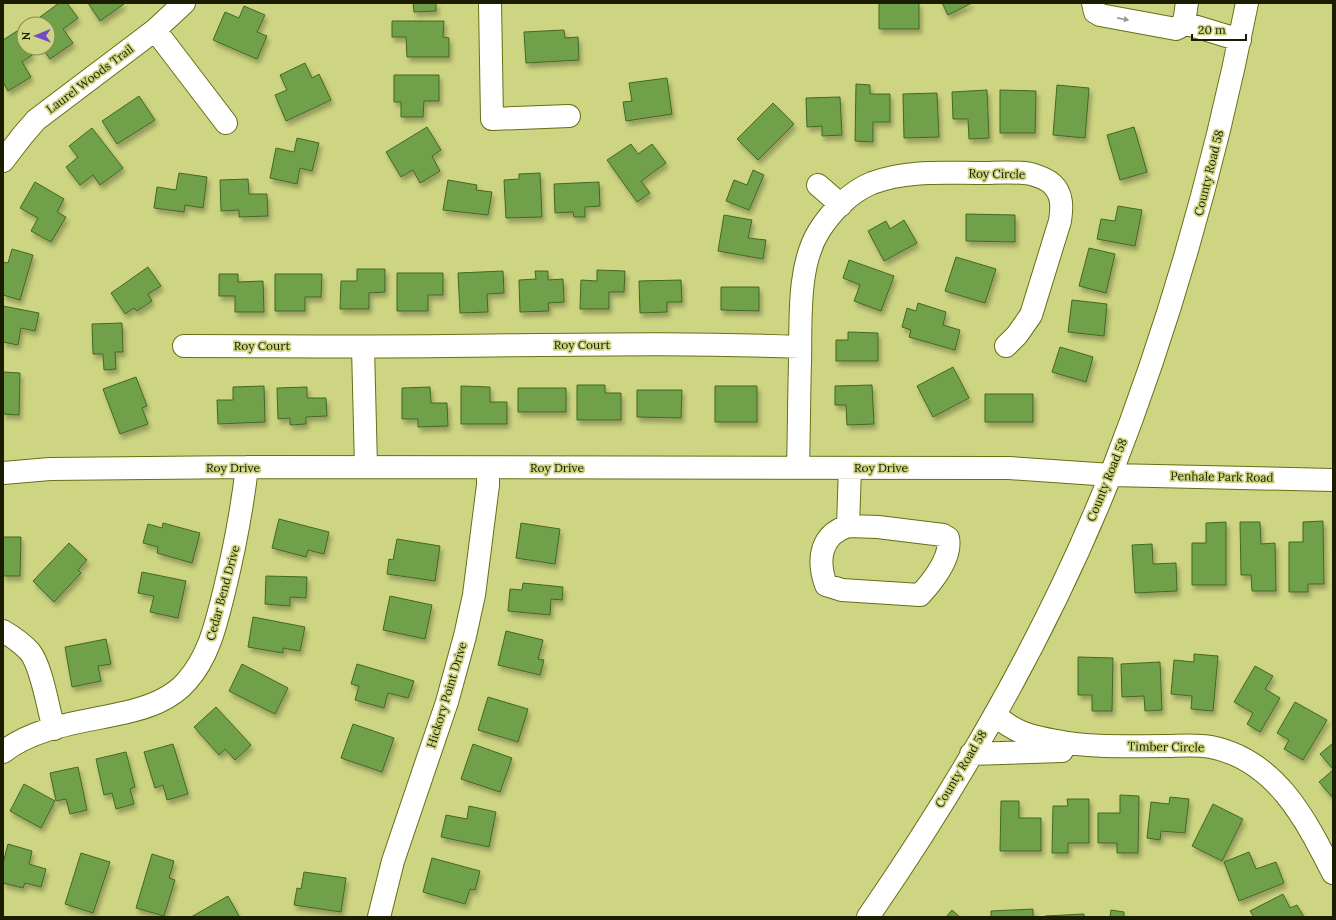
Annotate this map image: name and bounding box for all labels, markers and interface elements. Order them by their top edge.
north arrow [16,16,56,56]
scale bar [1192,16,1246,42]
one-way arrow [1117,17,1129,23]
text: 20 m [1198,22,1226,37]
text: N [19,31,33,41]
street label: Laurel Woods Trail [43,41,136,116]
street label: County Road 58 [1191,128,1227,217]
street label: Roy Circle [968,166,1026,182]
street label: Roy Court [554,337,611,352]
street label: Roy Court [234,338,291,353]
street label: County Road 58 [1083,436,1130,524]
street label: Roy Drive [206,460,260,475]
street label: Roy Drive [530,460,584,475]
street label: Roy Drive [854,460,908,475]
street label: Penhale Park Road [1170,468,1274,485]
street label: Cedar Bend Drive [203,543,243,642]
street label: Hickory Point Drive [423,640,470,750]
street label: County Road 58 [931,727,990,810]
street label: Timber Circle [1128,738,1205,755]

